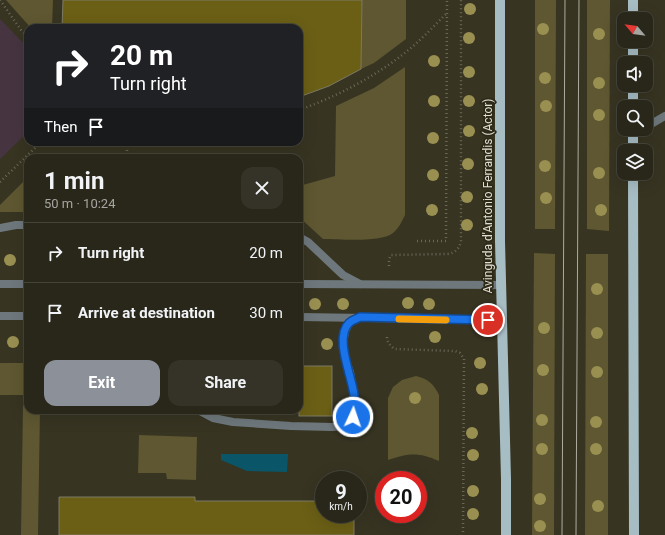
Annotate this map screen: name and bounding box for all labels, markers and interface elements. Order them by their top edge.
north arrow [617,12,653,48]
map controls [617,12,653,180]
text: 20 m [110,39,173,72]
icon: right [44,40,96,92]
button: sound [617,56,653,92]
text: Turn right [110,73,187,94]
street label: Avinguda d'Antonio Ferrandis (Actor) [481,98,495,294]
button: search [617,100,653,136]
icon: arrive [85,116,107,138]
text: Then [44,118,77,136]
button: layers [617,144,653,180]
text: 1 min [44,167,104,195]
button: close [241,167,283,209]
text: 50 m · 10:24 [44,196,115,211]
icon: right [44,242,66,264]
text: Turn right [78,244,144,262]
text: 20 m [249,244,283,262]
icon: arrive [44,302,66,324]
pin [471,303,505,337]
text: Arrive at destination [78,304,215,322]
text: 30 m [249,304,283,322]
icon: arrive [477,309,499,331]
button: Exit [44,360,160,406]
button: Share [168,360,283,406]
position arrow [332,396,374,438]
speed limit sign: 20 [375,471,427,523]
text: 9 [335,480,347,504]
text: km/h [329,501,353,512]

